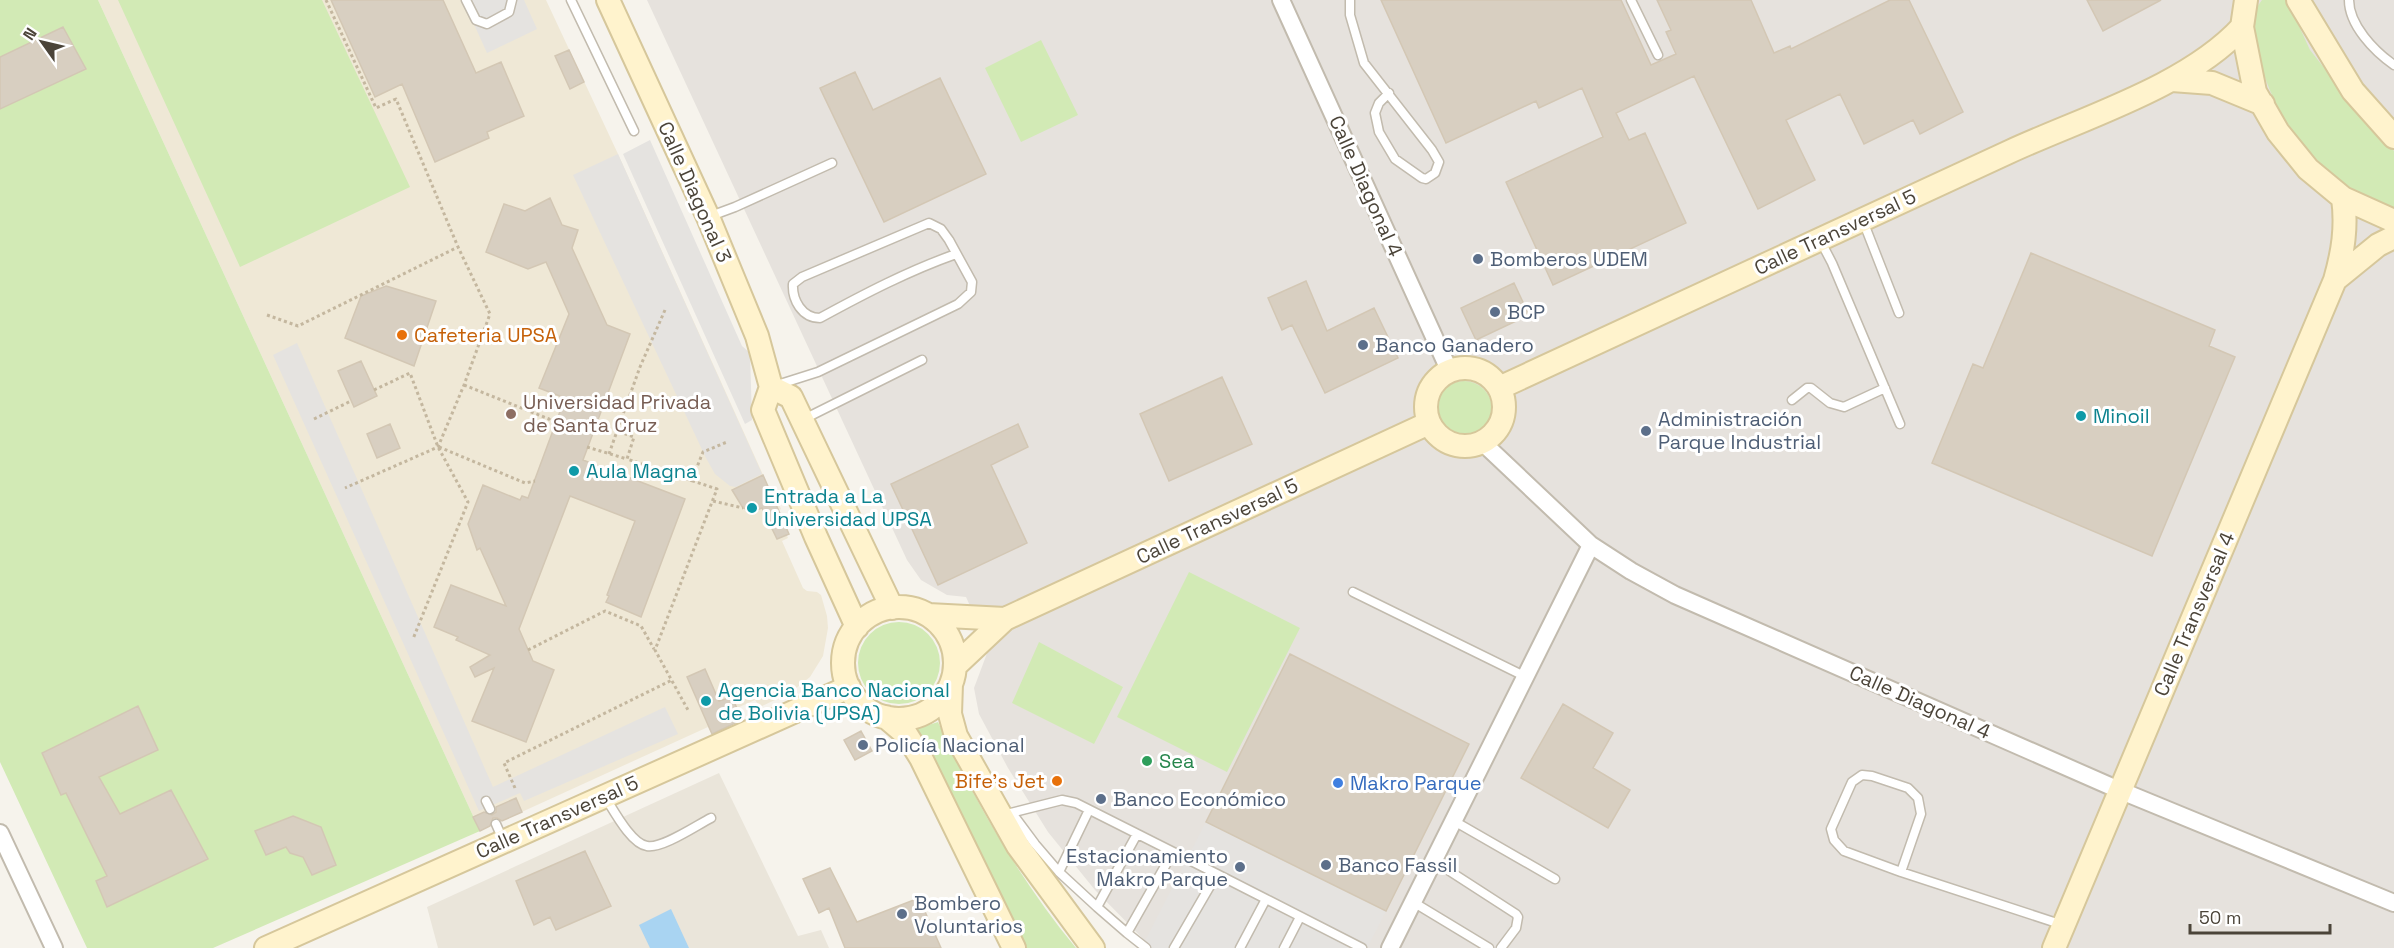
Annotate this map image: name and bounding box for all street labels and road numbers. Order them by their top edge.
street label: Calle Diagonal 4 [1323,111,1409,261]
street label: Calle Diagonal 3 [652,117,738,267]
street label: Calle Transversal 5 [1750,183,1920,281]
street label: Calle Transversal 5 [1132,472,1302,570]
street label: Calle Transversal 4 [2148,528,2240,700]
street label: Calle Diagonal 4 [1845,659,1995,745]
street label: Calle Transversal 5 [472,769,642,865]

